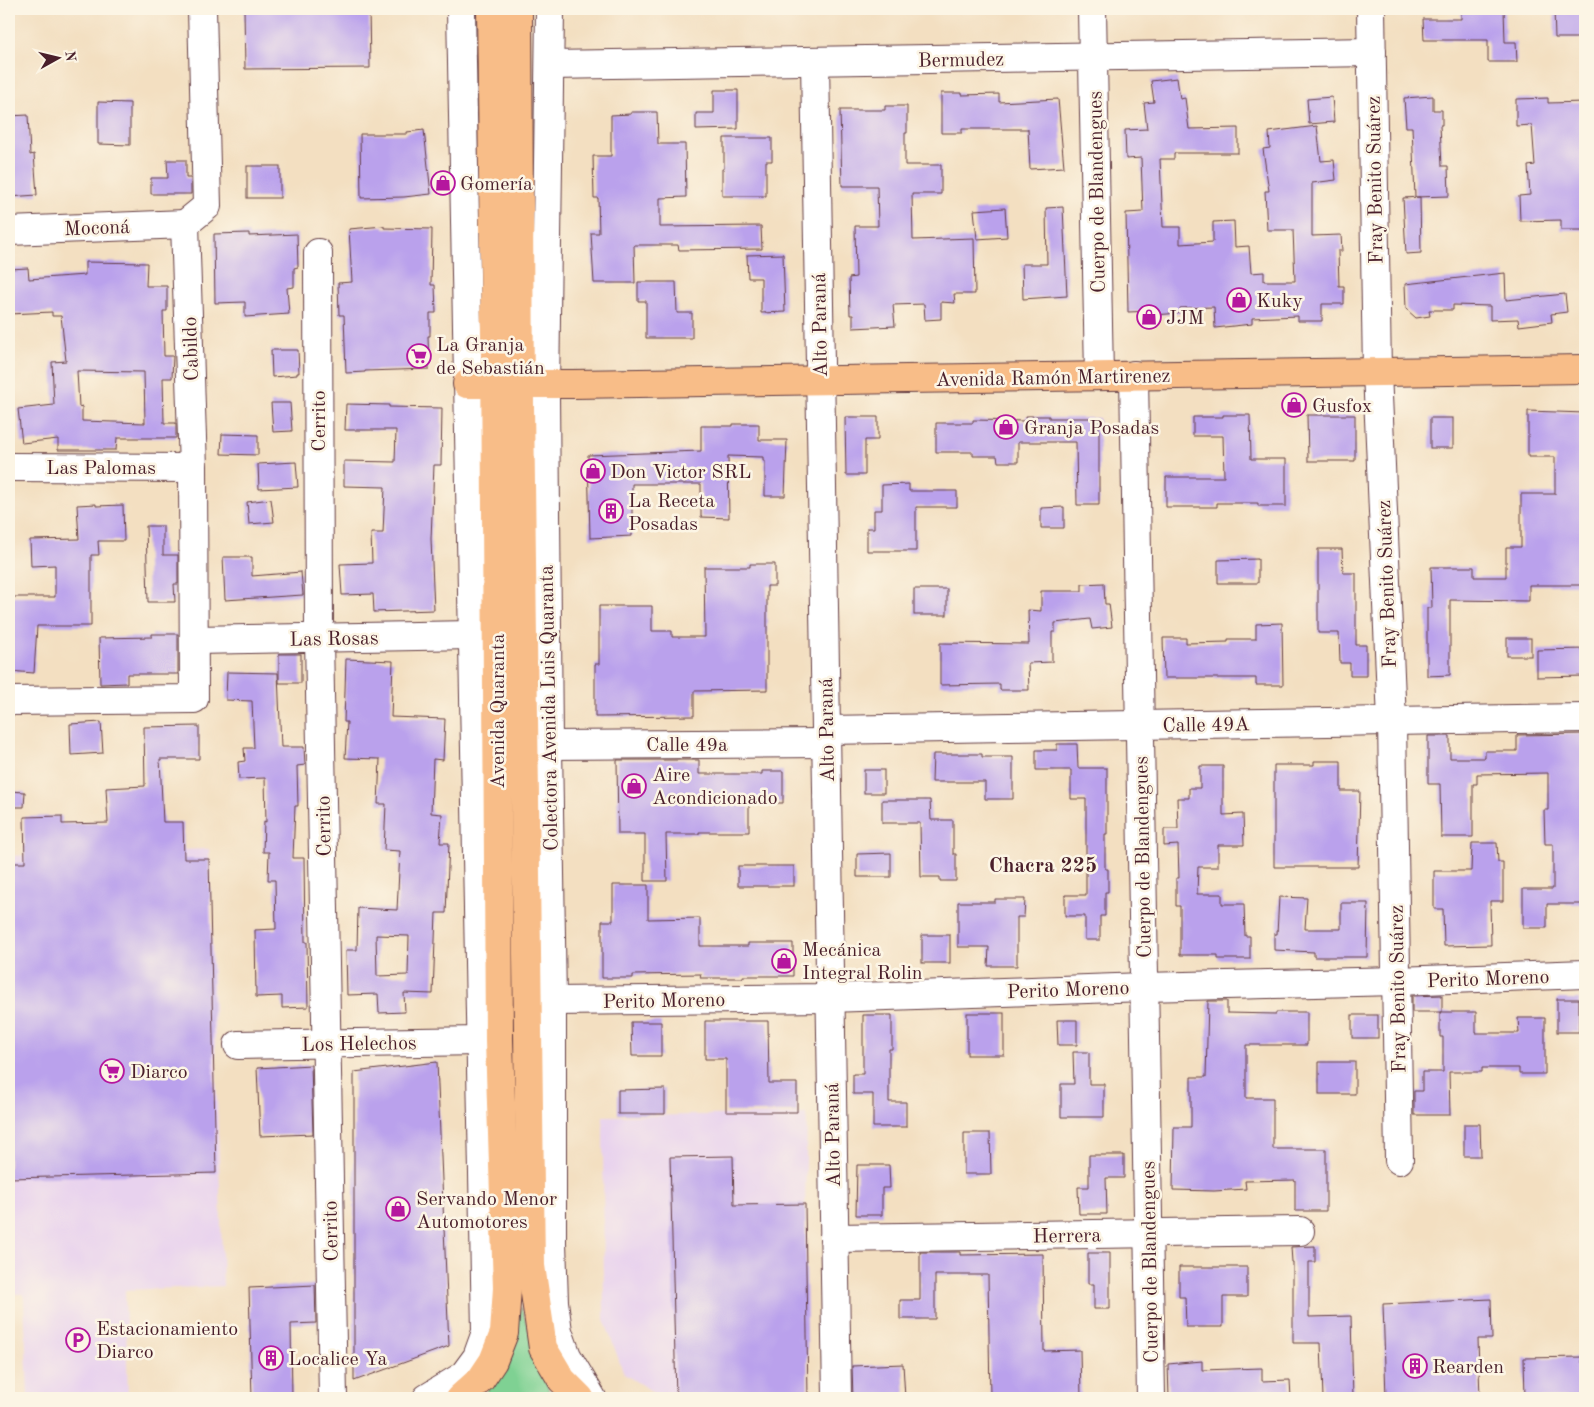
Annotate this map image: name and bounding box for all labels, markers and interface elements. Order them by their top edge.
north arrow [32,32,82,82]
text: N [62,50,78,63]
street label: Bermudez [918,50,1004,72]
street label: Cuerpo de Blandengues [1086,91,1110,293]
street label: Fray Benito Suárez [1365,96,1387,264]
shop icon: Gomería [430,170,456,196]
place label: Gomería [460,175,533,195]
street label: Moconá [64,218,131,240]
street label: Alto Paraná [810,272,832,377]
shop icon: Kuky [1226,287,1252,313]
place label: Kuky [1256,292,1303,312]
shop icon: JJM [1136,304,1162,330]
place label: JJM [1166,309,1204,329]
street label: Cabildo [181,316,203,382]
place label: La Granja de Sebastián [436,336,545,379]
supermarket icon: La Granja de Sebastián [406,343,432,369]
street label: Avenida Ramón Martirenez [935,367,1171,391]
street label: Cerrito [310,390,330,452]
shop icon: Gusfox [1281,392,1307,418]
place label: Gusfox [1312,397,1372,417]
shop icon: Granja Posadas [993,414,1019,440]
place label: Granja Posadas [1024,419,1159,439]
shop icon: Don Victor SRL [580,458,606,484]
street label: Las Palomas [46,459,156,479]
place label: Don Victor SRL [610,463,751,483]
place label: La Receta Posadas [628,492,715,535]
building icon: La Receta Posadas [598,498,624,524]
street label: Fray Benito Suárez [1375,499,1401,668]
street label: Colectora Avenida Luis Quaranta [538,565,562,851]
street label: Las Rosas [289,629,379,651]
street label: Avenida Quaranta [489,633,509,789]
street label: Alto Paraná [817,677,839,782]
street label: Calle 49A [1162,715,1250,737]
street label: Calle 49a [646,736,728,756]
street label: Cuerpo de Blandengues [1132,756,1156,958]
place label: Aire Acondicionado [652,766,778,809]
shop icon: Aire Acondicionado [621,773,647,799]
street label: Cerrito [314,795,336,857]
district label: Chacra 225 [989,856,1097,877]
street label: Fray Benito Suárez [1388,905,1410,1073]
place label: Mecánica Integral Rolin [802,941,923,984]
shop icon: Mecánica Integral Rolin [771,948,797,974]
street label: Perito Moreno [1426,968,1550,992]
street label: Perito Moreno [1006,979,1130,1003]
street label: Perito Moreno [603,991,726,1013]
street label: Los Helechos [301,1034,417,1056]
supermarket icon: Diarco [99,1058,125,1084]
place label: Diarco [130,1063,188,1083]
street label: Alto Paraná [823,1082,845,1187]
street label: Cuerpo de Blandengues [1139,1161,1163,1363]
place label: Servando Menor Automotores [416,1190,557,1233]
shop icon: Servando Menor Automotores [385,1196,411,1222]
street label: Cerrito [321,1200,343,1262]
street label: Herrera [1033,1226,1102,1248]
place label: Estacionamiento Diarco [96,1320,238,1363]
parking icon: Estacionamiento Diarco [65,1327,91,1353]
building icon: Localice Ya [258,1345,284,1371]
place label: Localice Ya [288,1350,388,1370]
building icon: Rearden [1402,1353,1428,1379]
place label: Rearden [1432,1358,1504,1378]

